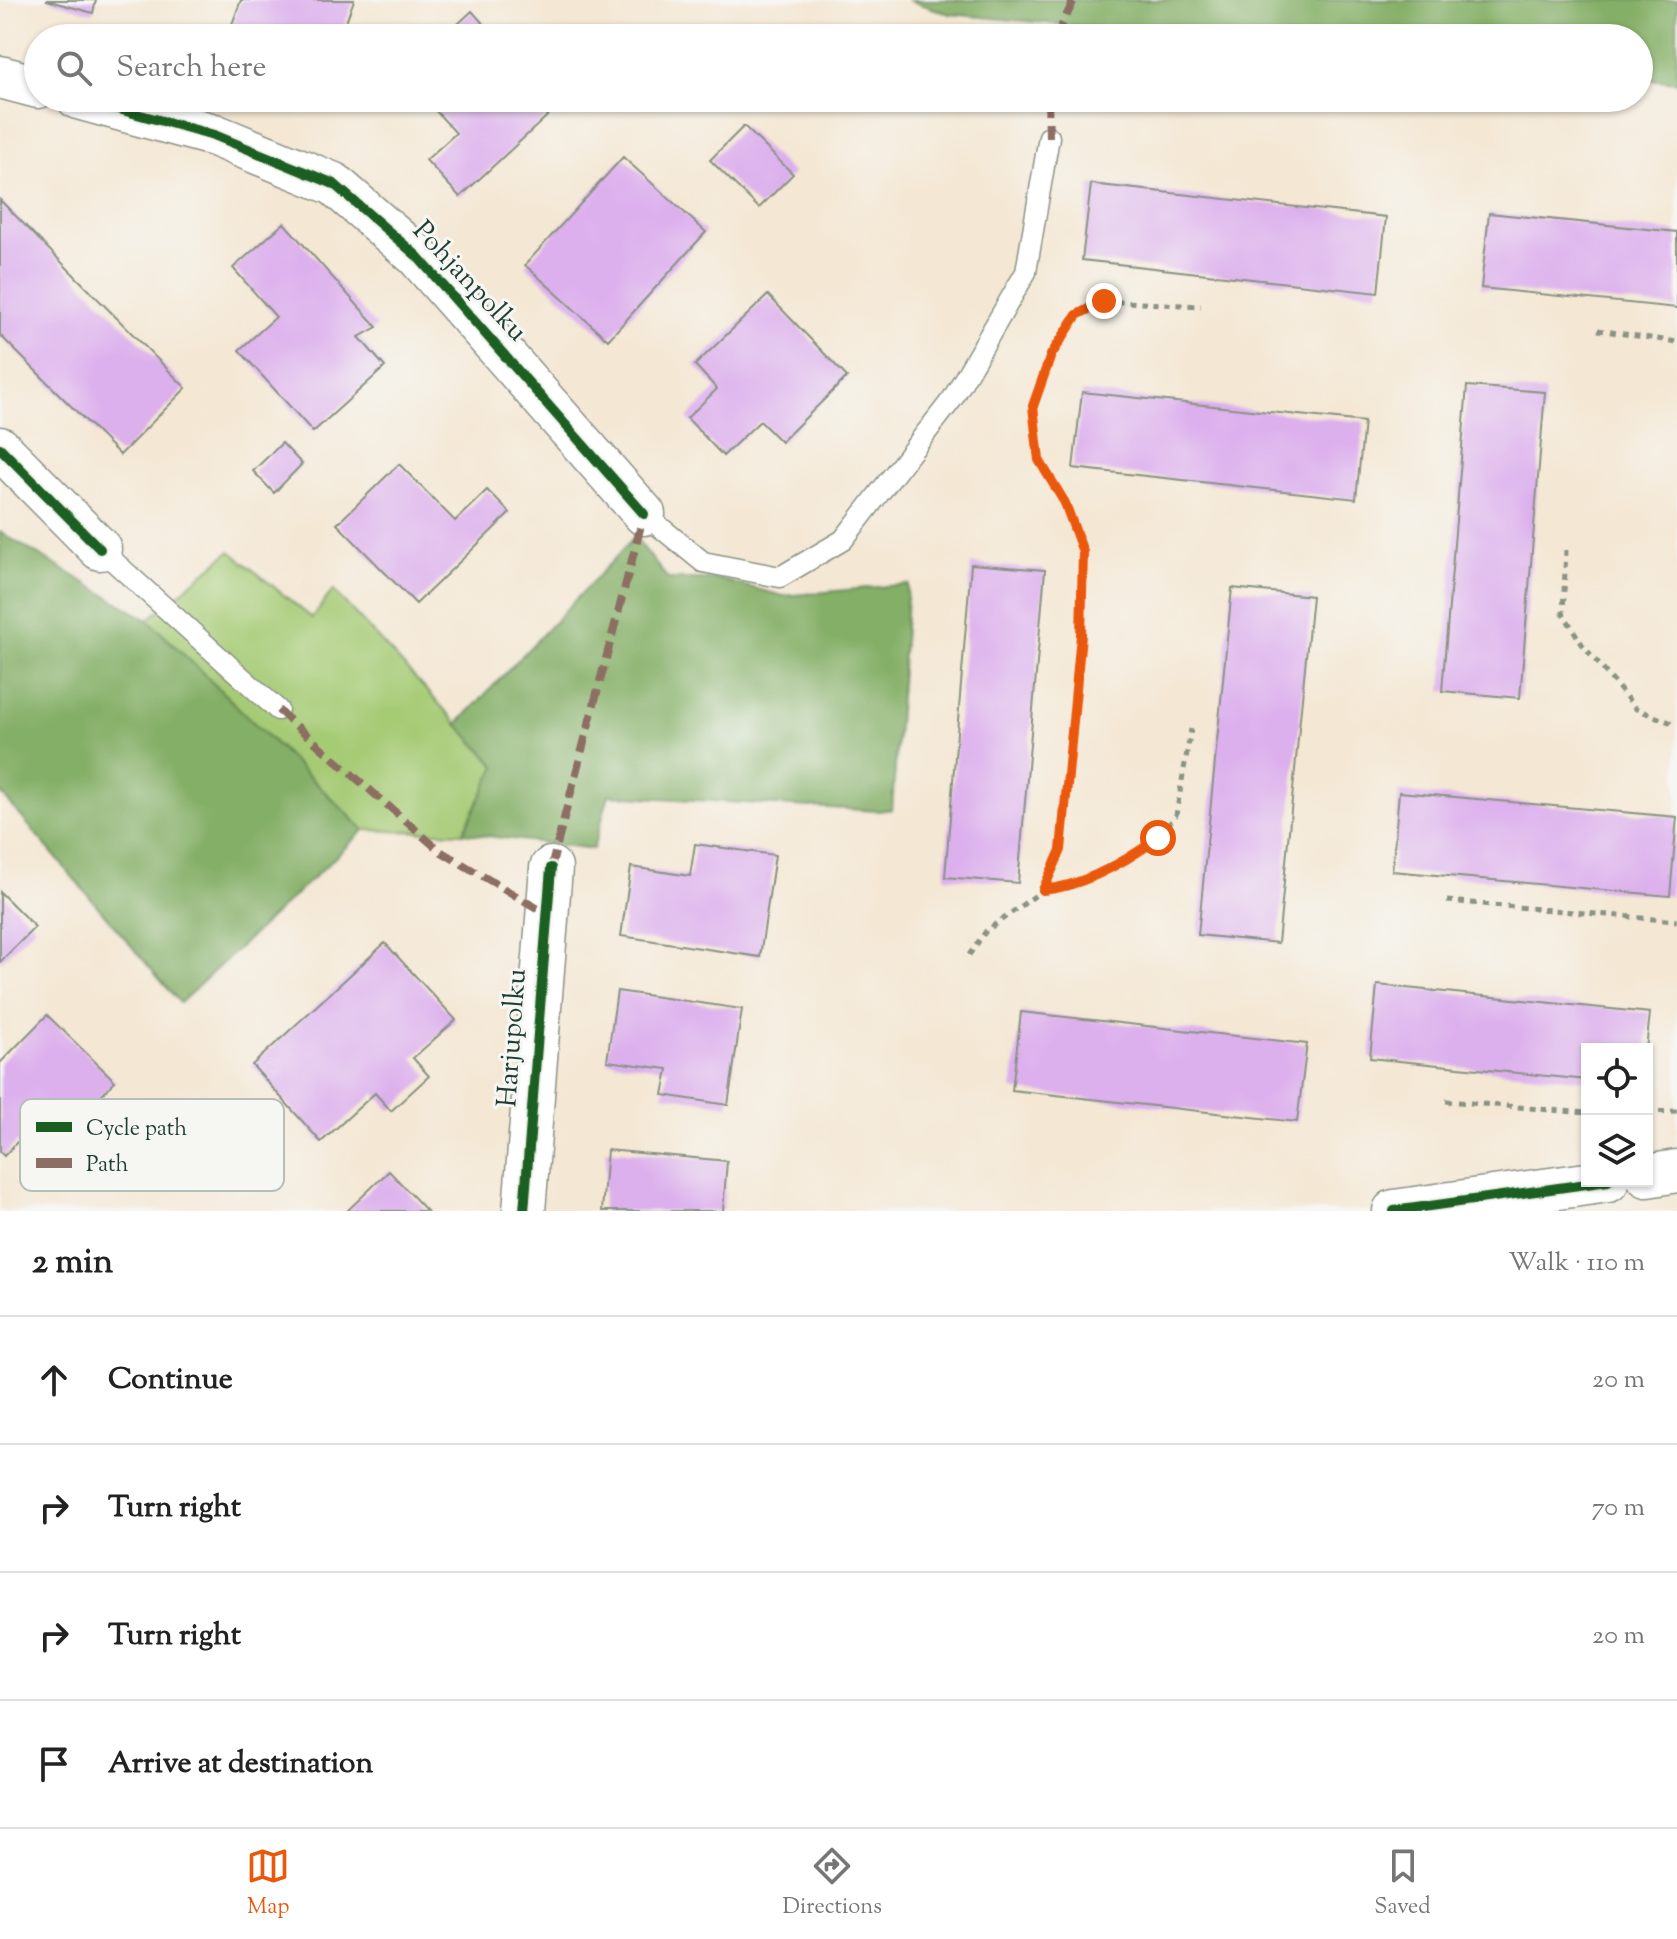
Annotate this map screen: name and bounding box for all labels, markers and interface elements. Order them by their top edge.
search box [24,24,1653,112]
icon: search [52,46,96,90]
text: Search here [116,47,266,90]
street label: Pohjanpolku [402,213,536,351]
route end [1086,283,1122,319]
route start [1140,820,1176,856]
street label: Harjupolku [488,967,538,1109]
map controls [1581,1043,1653,1187]
button: locate [1581,1043,1653,1115]
legend [20,1099,284,1191]
text: Cycle path [86,1114,187,1146]
button: layers [1581,1115,1653,1187]
text: Path [86,1150,129,1182]
text: 2 min [32,1239,113,1288]
text: Walk · 110 m [1508,1245,1645,1282]
icon: ahead [32,1358,76,1402]
text: Continue [108,1359,233,1402]
text: 20 m [1592,1362,1645,1399]
icon: right [32,1486,76,1530]
text: Turn right [108,1487,241,1530]
text: 70 m [1592,1490,1645,1527]
icon: right [32,1614,76,1658]
text: Turn right [108,1615,241,1658]
text: 20 m [1592,1618,1645,1655]
icon: arrive [32,1742,76,1786]
text: Arrive at destination [108,1743,373,1786]
tab: Map [246,1844,290,1924]
tab: Directions [783,1844,882,1924]
tab: Saved [1374,1844,1431,1924]

